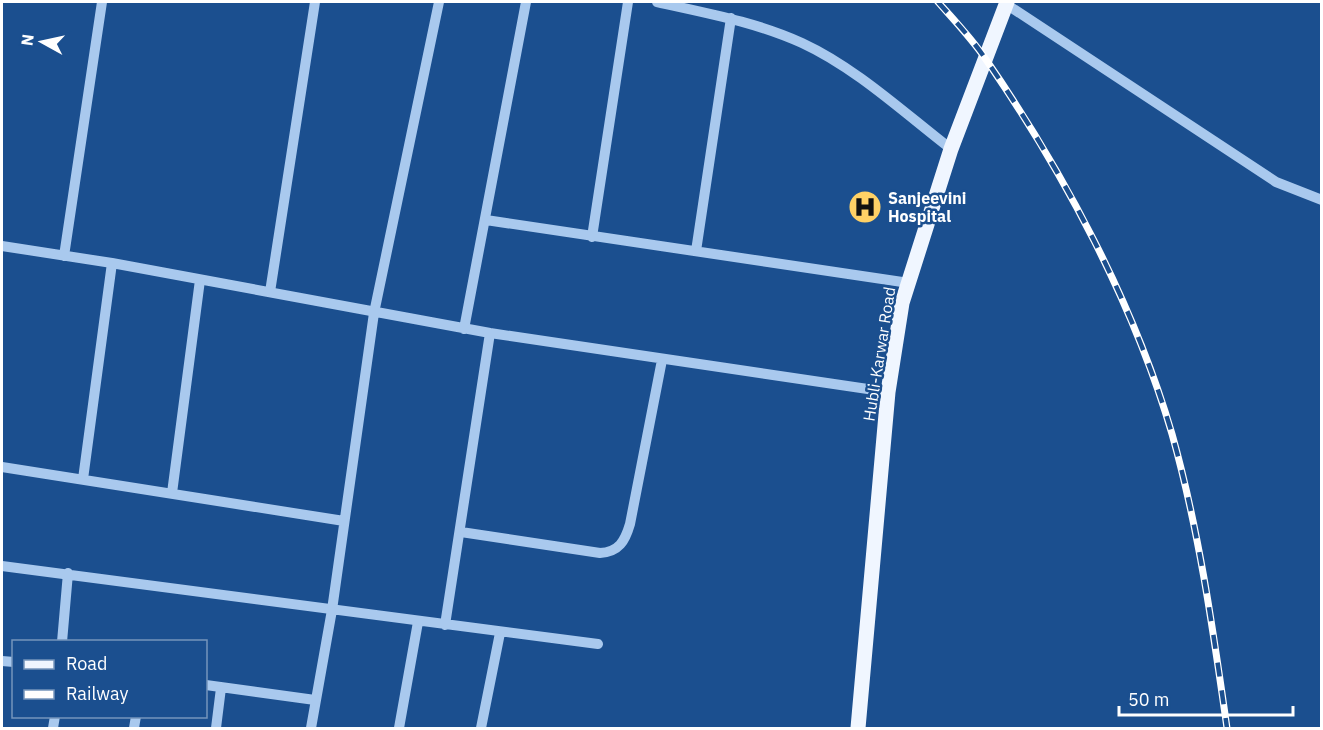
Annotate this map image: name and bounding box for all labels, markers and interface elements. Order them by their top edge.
north arrow [12,12,72,72]
text: N [16,33,38,47]
place label: Sanjeevini Hospital [888,188,966,226]
hospital icon: Sanjeevini Hospital [847,189,883,225]
street label: Hubli-Karwar Road [858,285,900,423]
legend [12,640,207,718]
text: Road [66,652,107,675]
scale bar [1119,679,1293,717]
text: Railway [66,682,128,705]
text: 50 m [1128,688,1170,711]

